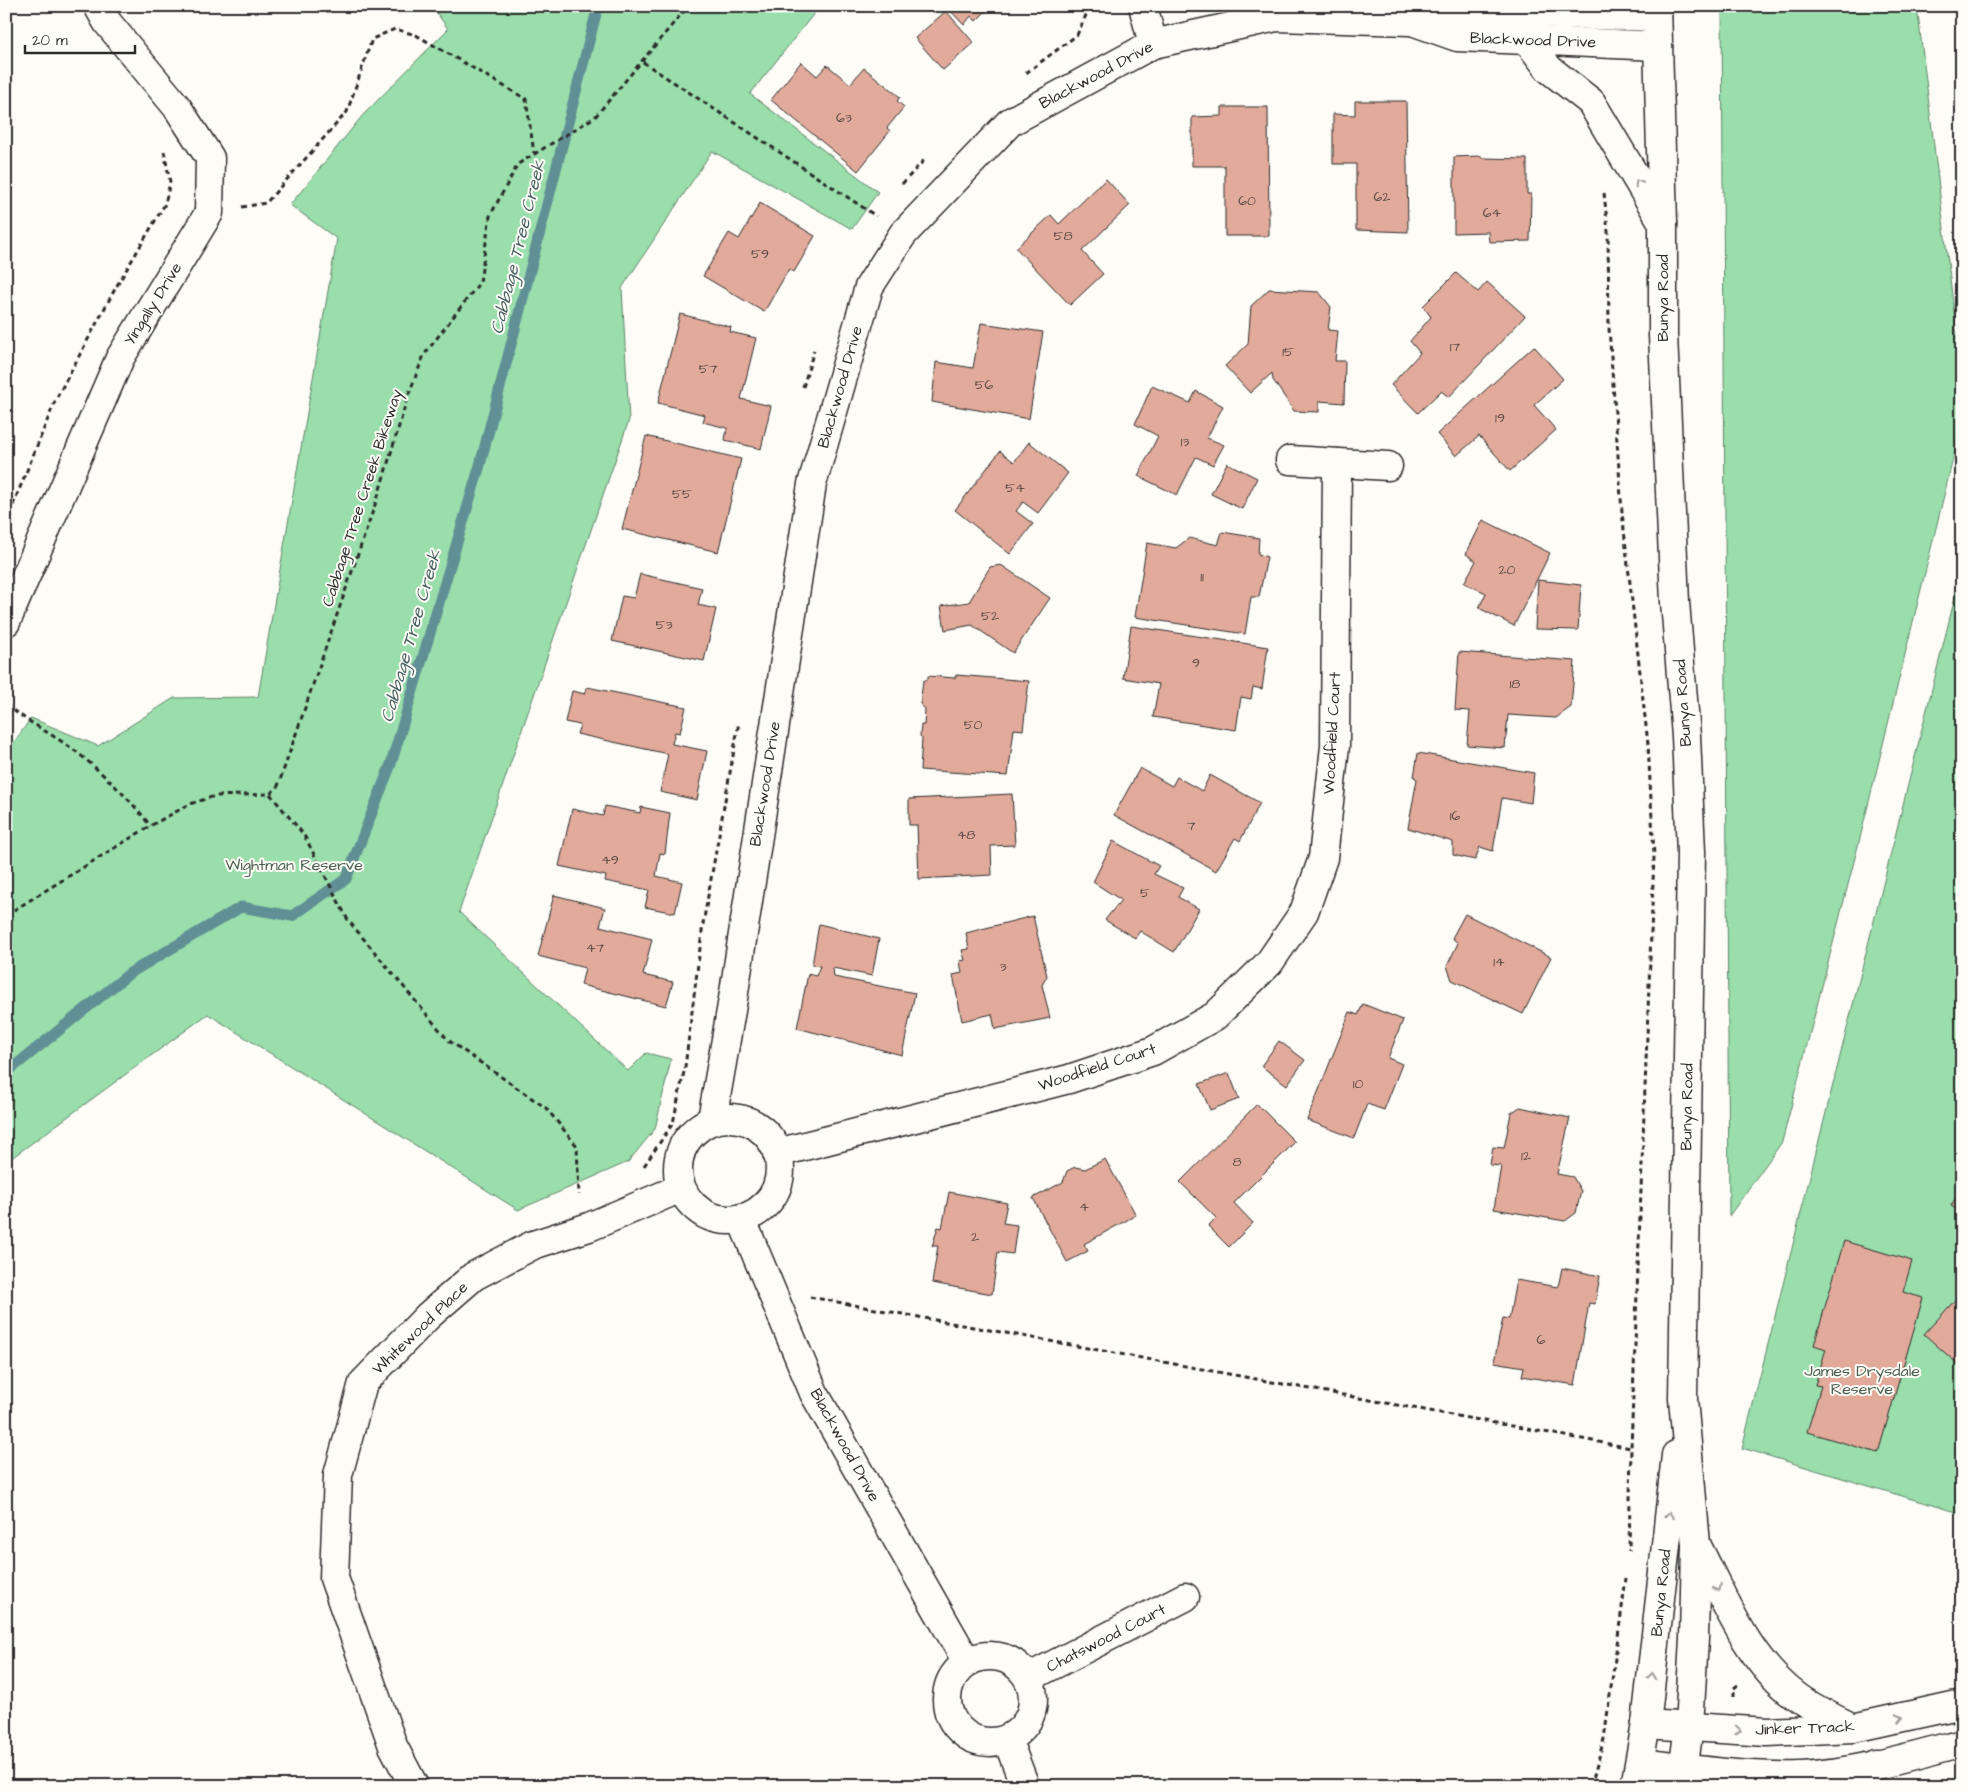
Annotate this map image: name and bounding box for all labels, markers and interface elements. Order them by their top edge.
scale bar [25,22,135,54]
street label: Blackwood Drive [1470,27,1597,53]
text: 20 m [32,30,68,51]
street label: Blackwood Drive [1035,36,1157,114]
house number: 63 [836,108,852,128]
water label: Cabbage Tree Creek [484,156,553,337]
one-way arrow [1634,179,1644,188]
house number: 62 [1374,187,1390,207]
house number: 60 [1238,191,1256,211]
house number: 64 [1483,203,1502,223]
house number: 58 [1054,226,1073,246]
house number: 59 [751,244,769,264]
street label: Bunya Road [1652,254,1675,342]
street label: Yingally Drive [119,258,188,350]
street label: Blackwood Drive [812,323,868,451]
house number: 17 [1450,337,1461,357]
house number: 15 [1282,342,1294,362]
house number: 57 [699,359,718,379]
house number: 56 [975,375,994,395]
street label: Cabbage Tree Creek Bikeway [316,386,409,610]
house number: 19 [1495,408,1505,428]
house number: 13 [1181,432,1189,452]
house number: 54 [1005,478,1025,498]
house number: 55 [672,484,692,504]
water label: Cabbage Tree Creek [374,546,449,726]
house number: 20 [1499,560,1516,580]
house number: 11 [1200,567,1204,587]
house number: 52 [981,606,999,626]
house number: 53 [655,615,673,635]
house number: 9 [1192,653,1200,673]
street label: Bunya Road [1669,658,1698,747]
street label: Woodfield Court [1318,671,1346,795]
house number: 18 [1510,674,1520,694]
house number: 50 [964,715,983,735]
street label: Blackwood Drive [744,720,786,848]
house number: 16 [1450,806,1461,826]
house number: 7 [1187,816,1196,836]
house number: 48 [957,825,975,845]
house number: 49 [601,850,619,870]
park label: Wightman Reserve [225,854,363,877]
house number: 5 [1140,883,1150,903]
house number: 47 [586,938,604,958]
house number: 14 [1493,952,1505,972]
house number: 3 [999,957,1007,977]
street label: Woodfield Court [1035,1037,1159,1096]
street label: Bunya Road [1675,1063,1700,1151]
house number: 10 [1353,1074,1363,1094]
house number: 12 [1521,1146,1531,1166]
house number: 8 [1232,1152,1242,1172]
house number: 4 [1079,1197,1089,1217]
house number: 2 [971,1227,979,1247]
street label: Whitewood Place [367,1276,473,1380]
house number: 6 [1537,1330,1546,1350]
park label: James Drysdale Reserve [1804,1360,1920,1400]
street label: Blackwood Drive [805,1385,885,1506]
one-way arrow [1664,1510,1674,1519]
street label: Bunya Road [1645,1548,1678,1638]
one-way arrow [1712,1582,1722,1591]
street label: Chatswood Court [1043,1598,1170,1678]
one-way arrow [1646,1672,1657,1680]
one-way arrow [1896,1713,1905,1723]
street label: Jinker Track [1755,1715,1855,1741]
one-way arrow [1734,1725,1742,1736]

